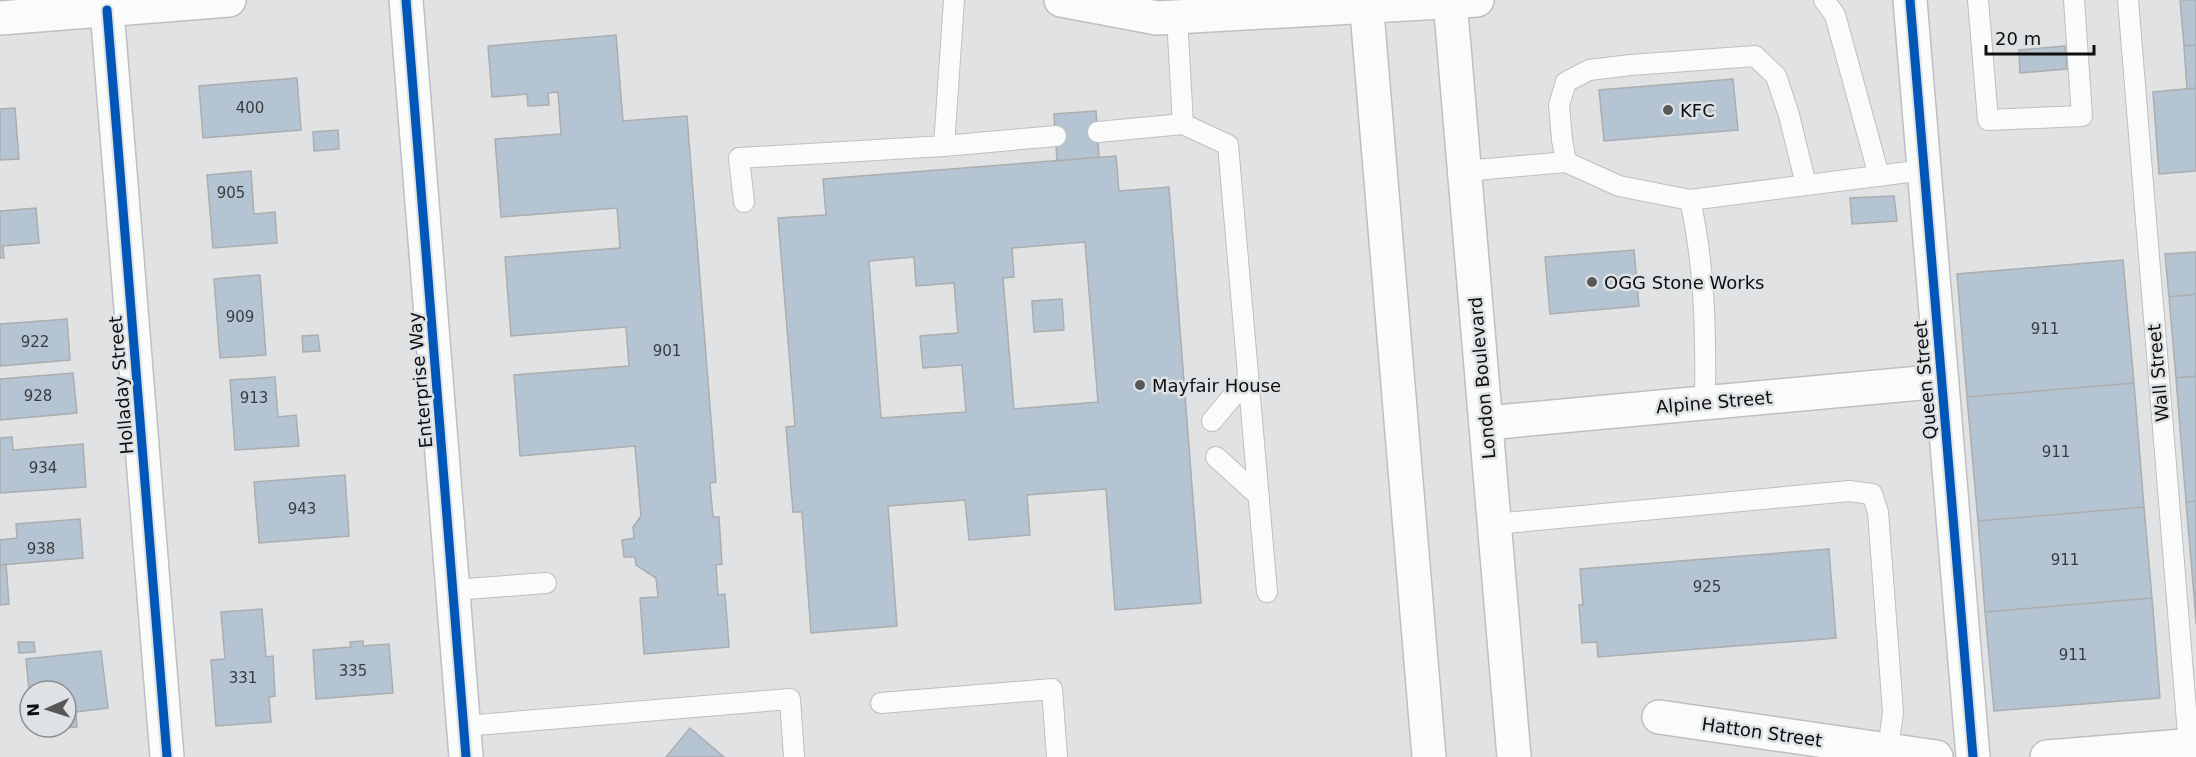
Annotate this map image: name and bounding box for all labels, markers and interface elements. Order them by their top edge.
scale bar [1986,18,2094,56]
text: 20 m [1995,28,2041,49]
house number: 400 [236,99,264,117]
place label: KFC [1680,100,1715,121]
marker: KFC [1661,103,1675,117]
house number: 905 [217,184,245,202]
place label: OGG Stone Works [1604,272,1764,293]
marker: OGG Stone Works [1585,275,1599,289]
street label: London Boulevard [1464,296,1500,460]
house number: 909 [226,308,254,326]
street label: Enterprise Way [404,311,436,449]
street label: Holladay Street [104,315,138,455]
street label: Queen Street [1909,320,1941,440]
house number: 911 [2031,320,2059,338]
street label: Wall Street [2143,323,2173,423]
house number: 922 [21,333,49,351]
house number: 901 [653,342,681,360]
place label: Mayfair House [1152,375,1281,396]
marker: Mayfair House [1133,378,1147,392]
street label: Alpine Street [1655,386,1773,418]
house number: 928 [24,387,52,405]
house number: 913 [240,389,268,407]
house number: 911 [2042,443,2070,461]
house number: 934 [29,459,57,477]
house number: 943 [288,500,316,518]
house number: 938 [27,540,55,558]
house number: 911 [2051,551,2079,569]
house number: 925 [1693,578,1721,596]
house number: 911 [2059,646,2087,664]
house number: 335 [339,662,367,680]
house number: 331 [229,669,257,687]
north arrow [18,679,78,739]
text: N [24,703,43,717]
street label: Hatton Street [1700,713,1824,751]

